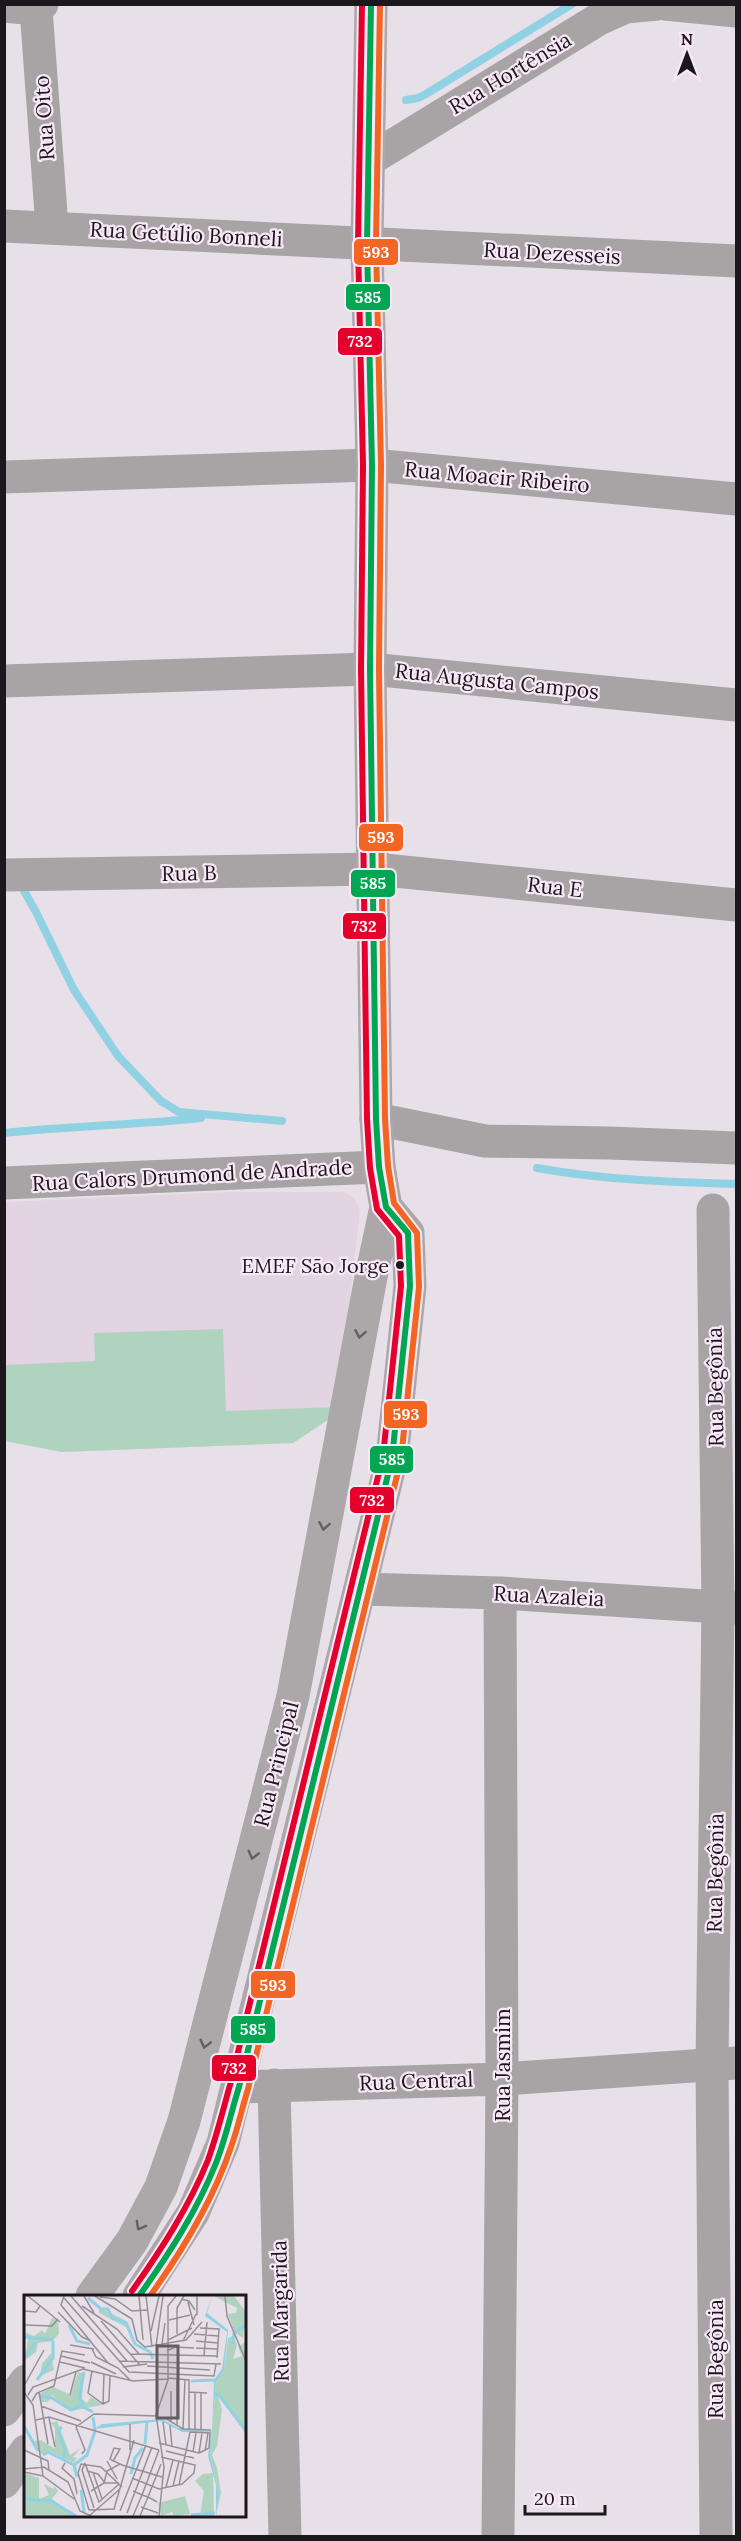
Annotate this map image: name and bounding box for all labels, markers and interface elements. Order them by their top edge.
north arrow [657,24,717,84]
street label: Rua Hortênsia [444,26,576,120]
text: N [681,29,693,49]
street label: Rua Oito [28,74,60,162]
street label: Rua Getúlio Bonneli [89,215,283,253]
street label: Rua Dezesseis [483,236,621,270]
line badge: 593 [353,238,399,266]
text: 593 [363,242,389,262]
line badge: 585 [345,283,391,311]
text: 585 [355,287,382,307]
line badge: 732 [337,327,383,356]
text: 732 [348,331,373,351]
street label: Rua Moacir Ribeiro [403,455,591,499]
street label: Rua Augusta Campos [394,657,600,705]
line badge: 593 [358,823,404,852]
text: 593 [368,827,394,847]
street label: Rua B [161,859,217,887]
line badge: 585 [350,869,396,898]
street label: Rua E [526,871,584,903]
text: 585 [360,873,387,893]
line badge: 732 [342,912,387,940]
text: 732 [352,916,377,936]
street label: Rua Calors Drumond de Andrade [31,1153,353,1197]
place label: EMEF São Jorge [242,1253,389,1278]
marker: EMEF São Jorge [394,1259,406,1271]
street label: Rua Begônia [700,1327,730,1447]
one-way arrow [354,1329,367,1339]
line badge: 593 [383,1400,428,1429]
text: 593 [393,1404,419,1424]
line badge: 585 [369,1445,414,1474]
text: 585 [379,1449,406,1469]
line badge: 732 [349,1486,395,1514]
text: 732 [360,1490,385,1510]
one-way arrow [319,1521,331,1531]
street label: Rua Azaleia [493,1580,605,1612]
street label: Rua Principal [247,1698,305,1830]
street label: Rua Begônia [700,1813,730,1933]
one-way arrow [247,1849,260,1859]
line badge: 593 [250,1970,296,1999]
text: 593 [260,1975,286,1995]
street label: Rua Jasmim [489,2008,516,2122]
line badge: 585 [230,2015,276,2044]
text: 585 [240,2019,267,2039]
one-way arrow [199,2038,212,2048]
line badge: 732 [211,2054,257,2082]
text: 732 [222,2058,247,2078]
street label: Rua Central [358,2066,474,2096]
one-way arrow [135,2220,147,2231]
street label: Rua Margarida [265,2240,295,2382]
inset map [24,2295,246,2517]
street label: Rua Begônia [702,2299,729,2419]
scale bar [525,2478,604,2516]
text: 20 m [534,2487,576,2510]

